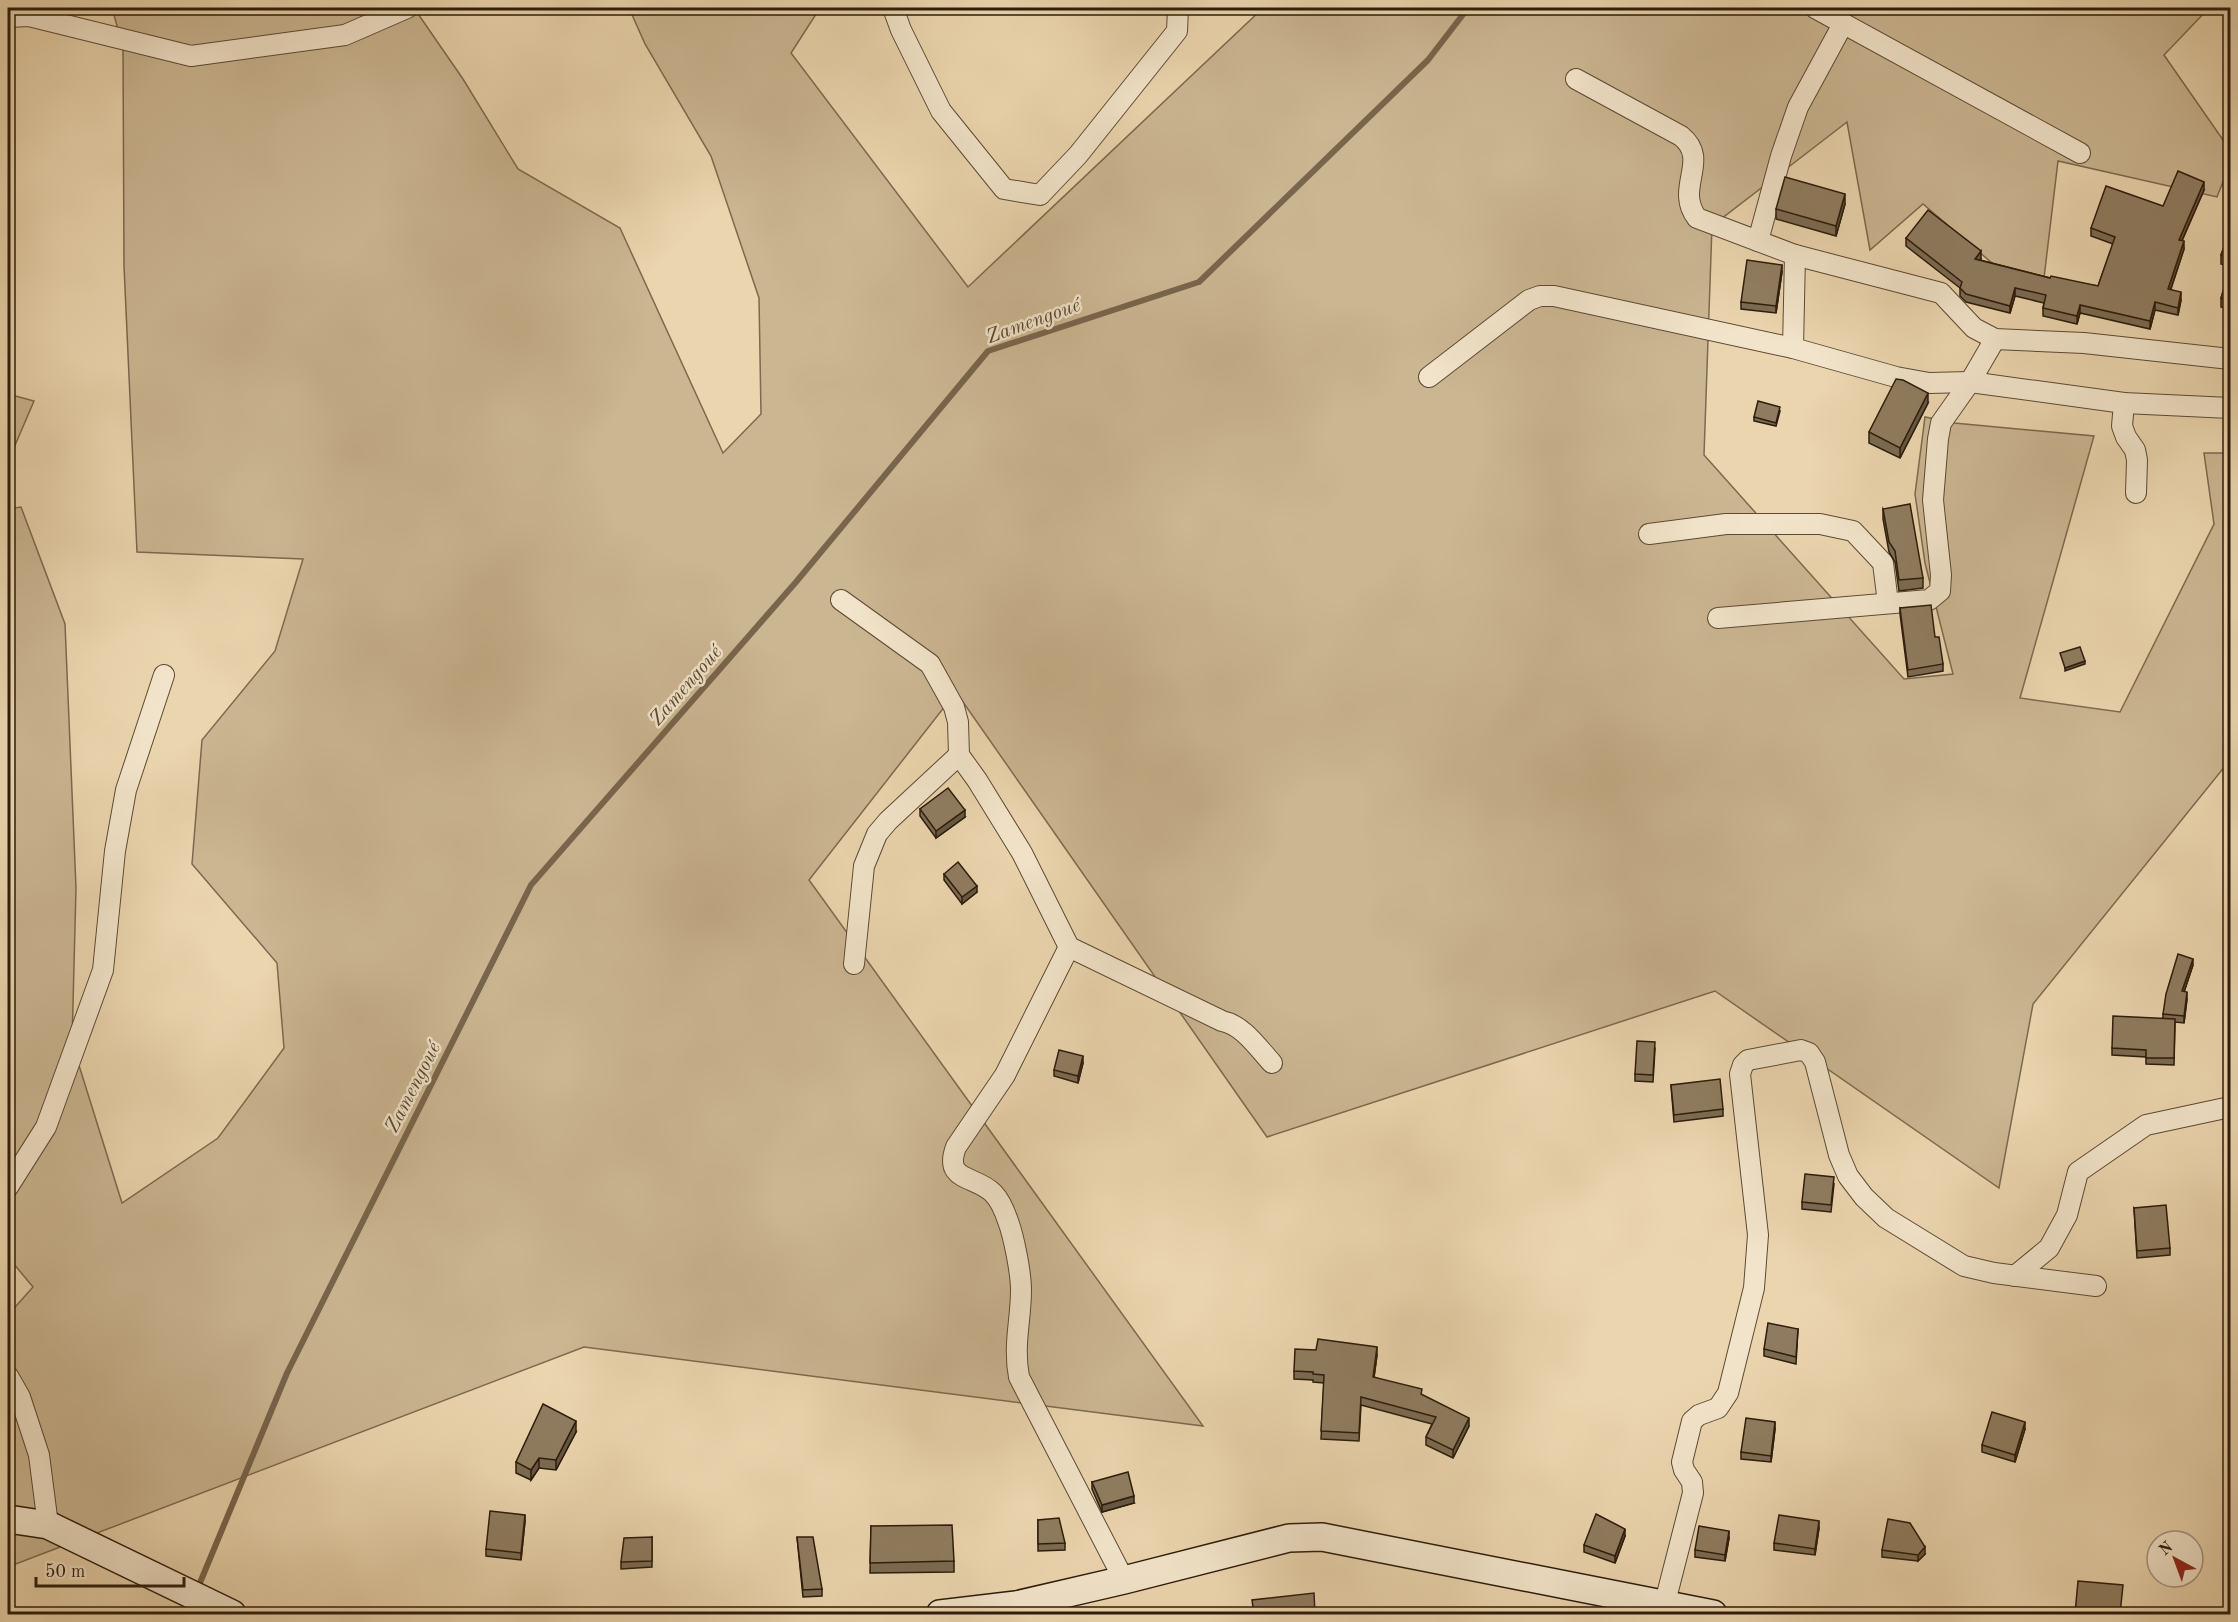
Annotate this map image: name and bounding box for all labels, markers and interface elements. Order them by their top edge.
water label: Zamengoué [984,295,1085,348]
water label: Zamengoué [647,641,728,730]
water label: Zamengoué [382,1038,446,1136]
north arrow [2145,1529,2205,1589]
text: N [2157,1539,2177,1559]
scale bar [36,1550,184,1588]
text: 50 m [45,1563,85,1581]

